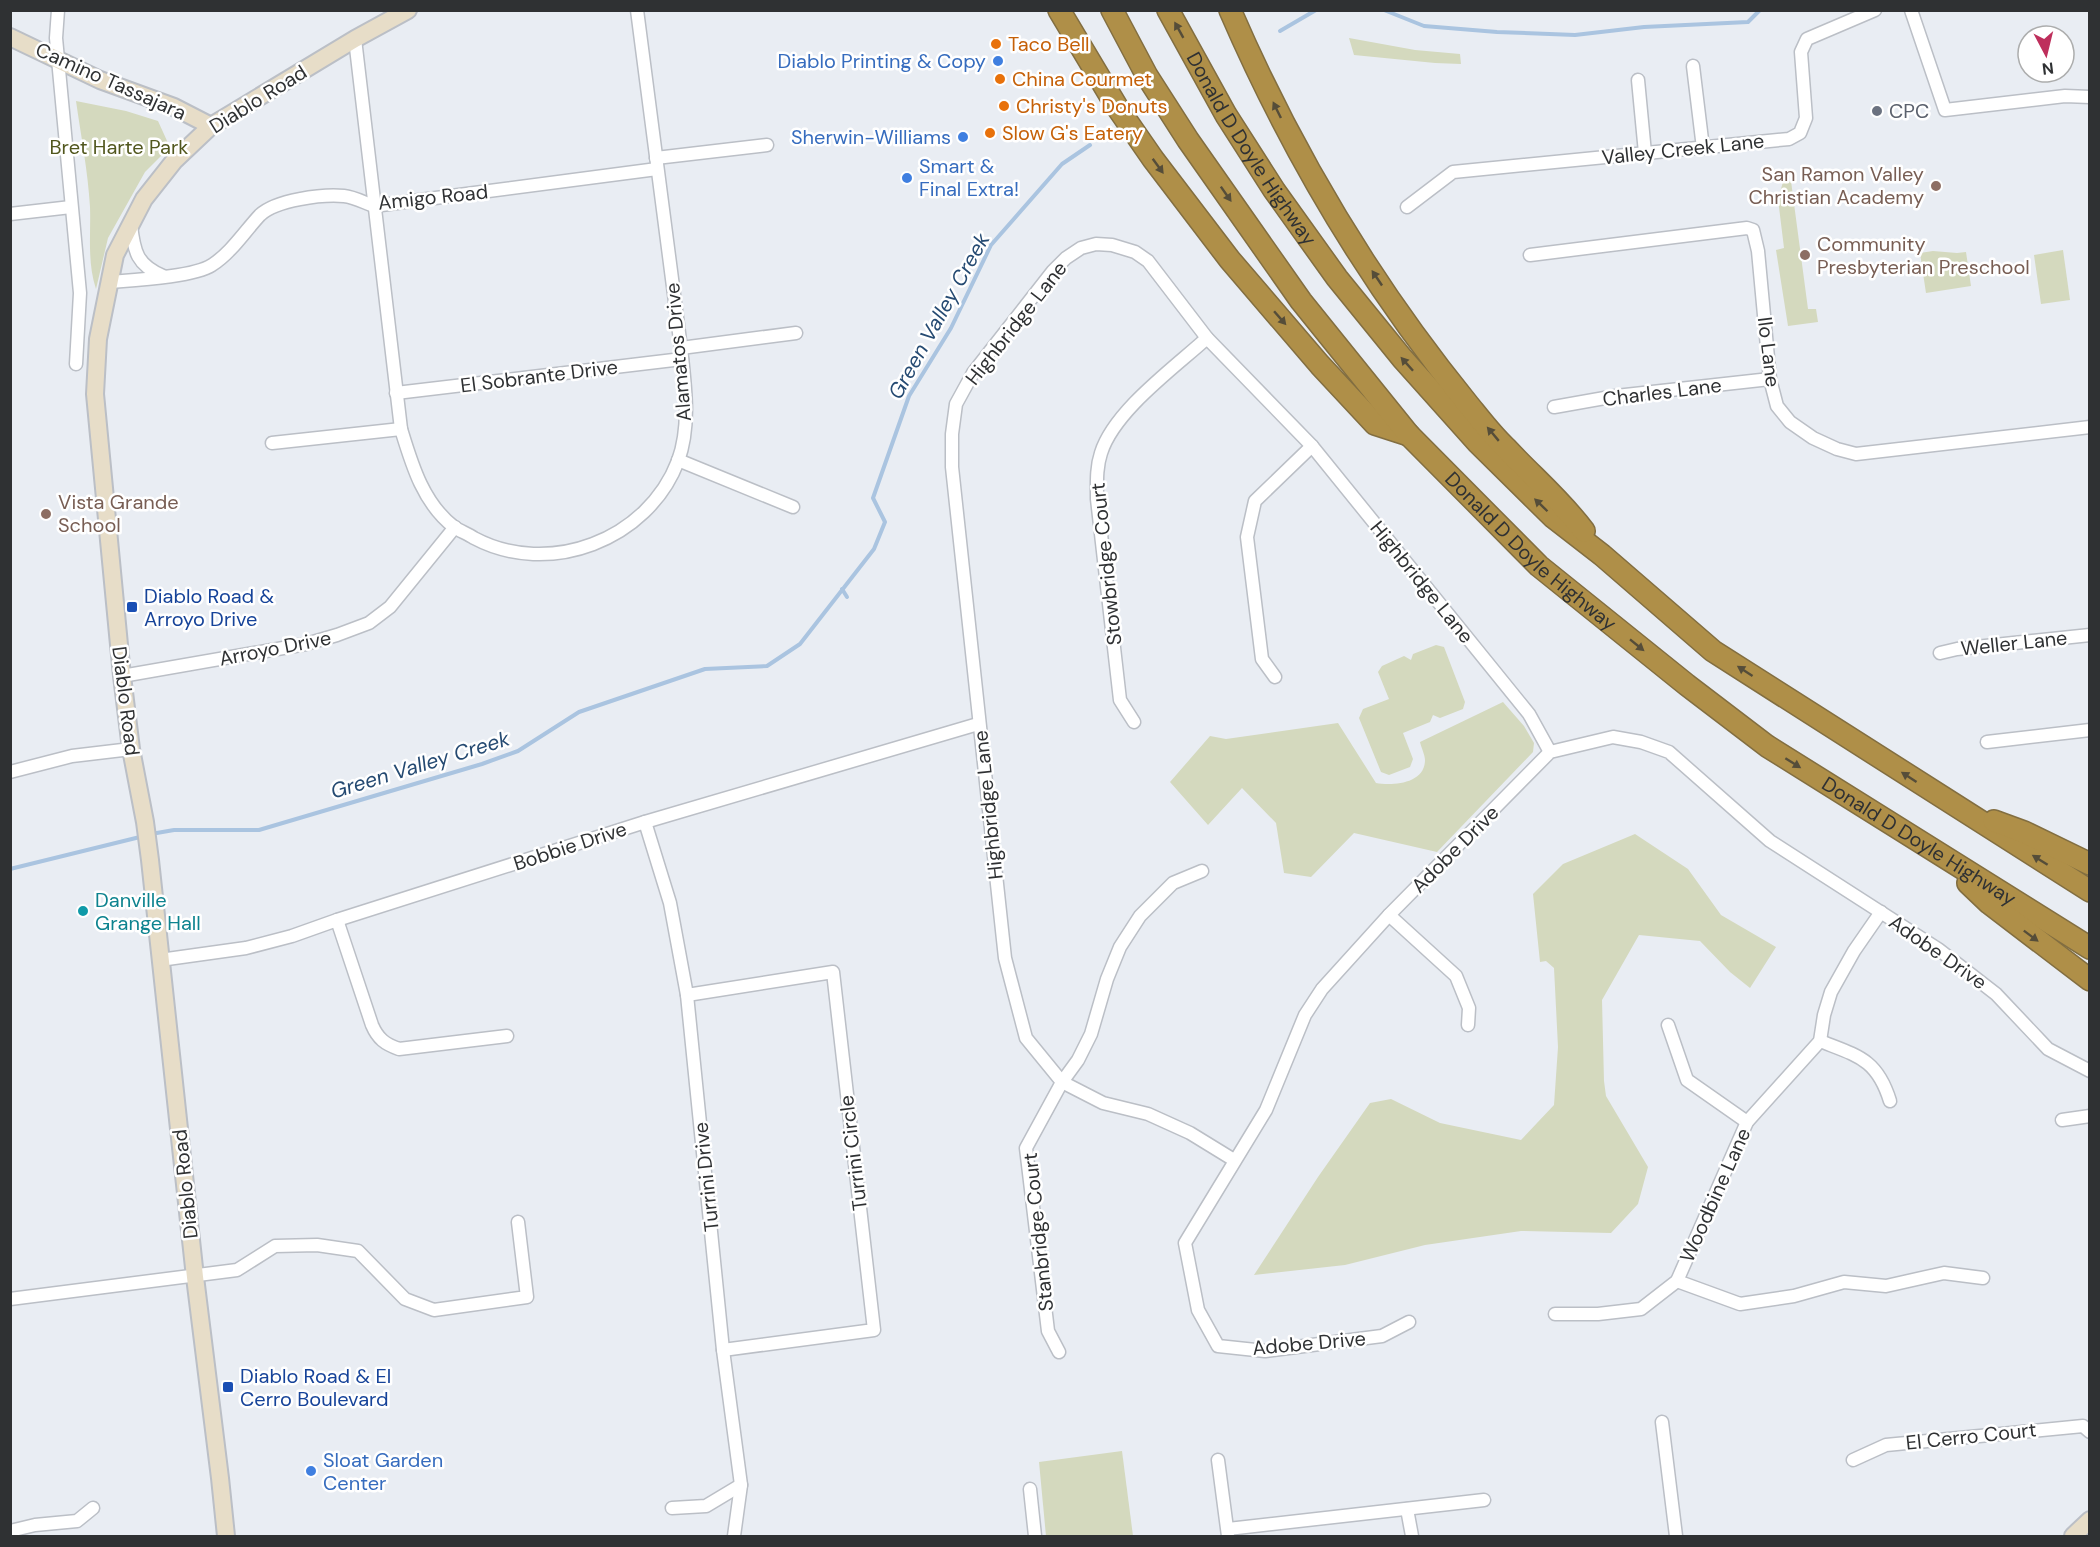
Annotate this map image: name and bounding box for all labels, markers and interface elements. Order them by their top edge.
one-way arrow [1174,21,1184,38]
north arrow [2016,24,2076,84]
place label: Taco Bell [1008,31,1090,57]
street label: Camino Tassajara [32,36,190,126]
marker: Taco Bell [989,37,1003,51]
street label: Donald D Doyle Highway [1181,47,1322,251]
place label: Diablo Printing & Copy [777,48,986,74]
marker: Diablo Printing & Copy [991,54,1005,68]
text: N [2041,57,2055,80]
street label: Diablo Road [204,59,312,139]
place label: China Courmet [1012,66,1152,92]
marker: China Courmet [993,72,1007,86]
place label: Christy's Donuts [1016,93,1168,119]
place label: CPC [1889,98,1929,124]
marker: Christy's Donuts [997,99,1011,113]
one-way arrow [1273,102,1282,119]
marker: CPC [1870,104,1884,118]
place label: Slow G's Eatery [1002,120,1143,146]
place label: Sherwin-Williams [791,124,951,150]
marker: Slow G's Eatery [983,126,997,140]
street label: Valley Creek Lane [1600,128,1766,170]
marker: Sherwin-Williams [956,130,970,144]
park label: Bret Harte Park [50,134,188,160]
place label: Smart & Final Extra! [919,153,1019,202]
one-way arrow [1152,157,1164,173]
place label: San Ramon Valley Christian Academy [1748,161,1924,210]
marker: Smart & Final Extra! [900,171,914,185]
street label: Amigo Road [377,178,489,216]
marker: San Ramon Valley Christian Academy [1929,179,1943,193]
one-way arrow [1220,186,1232,202]
water label: Green Valley Creek [882,228,996,404]
place label: Community Presbyterian Preschool [1817,231,2030,280]
marker: Community Presbyterian Preschool [1798,248,1812,262]
street label: Highbridge Lane [960,256,1072,390]
one-way arrow [1372,270,1383,286]
street label: Alamatos Drive [659,282,697,422]
one-way arrow [1273,310,1286,325]
street label: Ilo Lane [1752,315,1786,389]
street label: El Sobrante Drive [459,353,619,399]
one-way arrow [1401,357,1414,372]
street label: Charles Lane [1601,372,1723,412]
one-way arrow [1487,427,1500,442]
street label: Donald D Doyle Highway [1439,466,1622,636]
street label: Stowbridge Court [1085,481,1127,647]
place label: Vista Grande School [58,489,179,538]
one-way arrow [1533,498,1548,512]
marker: Vista Grande School [39,507,53,521]
street label: Highbridge Lane [1365,516,1479,648]
place label: Diablo Road & Arroyo Drive [144,583,274,632]
marker: Diablo Road & Arroyo Drive [125,600,139,614]
street label: Arroyo Drive [217,624,333,672]
street label: Weller Lane [1959,624,2069,662]
one-way arrow [1629,639,1645,652]
street label: Diablo Road [106,645,146,757]
one-way arrow [1737,666,1753,677]
water label: Green Valley Creek [327,724,513,806]
street label: Highbridge Lane [967,729,1009,881]
one-way arrow [1785,757,1801,768]
street label: Donald D Doyle Highway [1817,771,2021,912]
one-way arrow [1901,771,1917,782]
street label: Adobe Drive [1406,800,1504,898]
street label: Bobbie Drive [510,815,630,877]
one-way arrow [2032,855,2048,866]
place label: Danville Grange Hall [95,887,201,936]
marker: Danville Grange Hall [76,904,90,918]
street label: Adobe Drive [1884,909,1992,995]
one-way arrow [2023,929,2039,942]
street label: Turrini Circle [833,1094,873,1212]
street label: Turrini Drive [687,1121,725,1233]
street label: Woodbine Lane [1674,1124,1756,1266]
street label: Diablo Road [166,1128,204,1240]
street label: Stanbridge Court [1017,1151,1059,1313]
street label: Adobe Drive [1251,1325,1367,1361]
place label: Diablo Road & El Cerro Boulevard [240,1363,391,1412]
marker: Diablo Road & El Cerro Boulevard [221,1380,235,1394]
street label: El Cerro Court [1904,1416,2038,1456]
place label: Sloat Garden Center [323,1447,443,1496]
marker: Sloat Garden Center [304,1464,318,1478]

